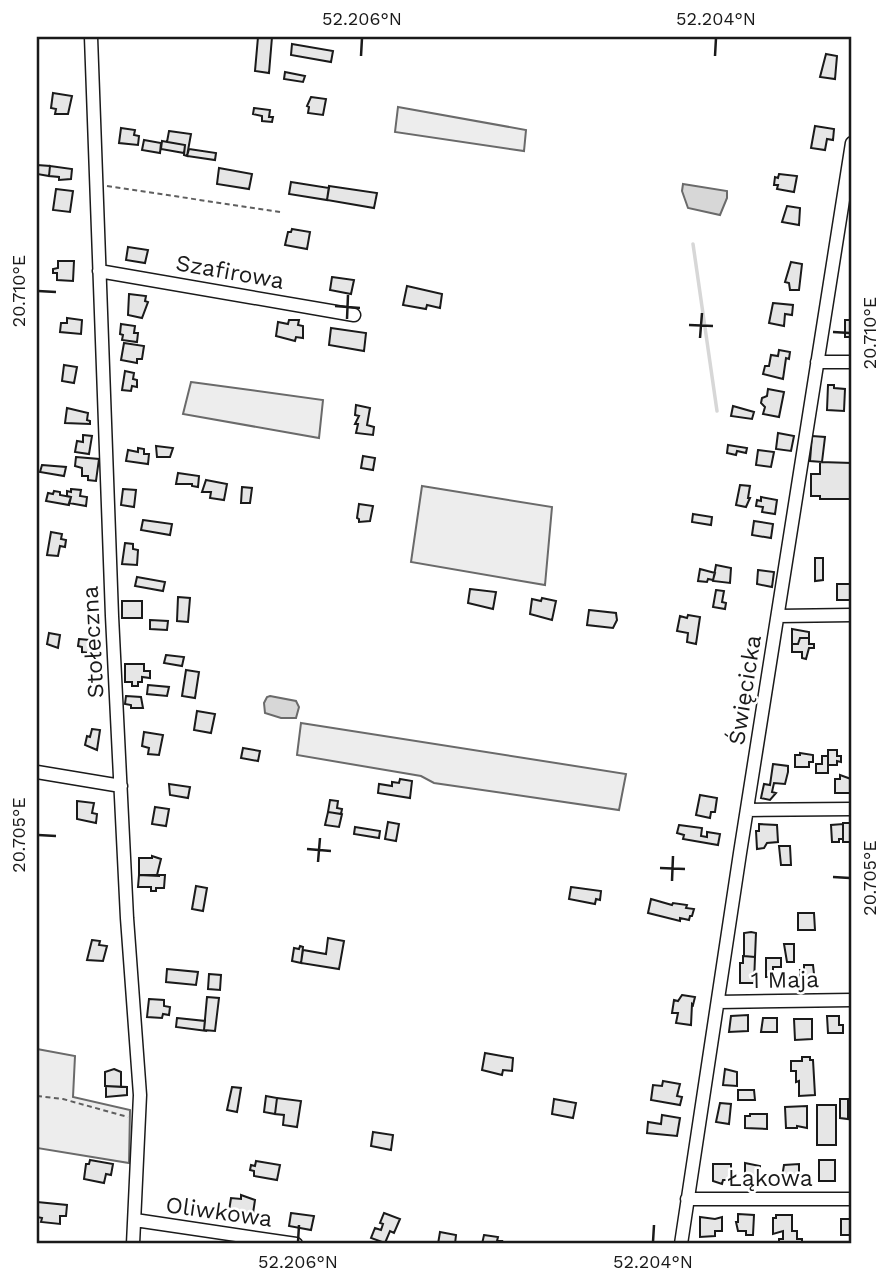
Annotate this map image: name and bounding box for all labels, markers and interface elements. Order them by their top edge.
text: 52.206°N [322,8,402,29]
text: 52.204°N [676,8,756,29]
street label: Szafirowa [174,249,286,295]
text: 20.710°E [8,255,29,327]
text: 20.710°E [859,297,880,369]
street label: Stołeczna [77,585,109,699]
street label: Święcicka [722,633,767,747]
text: 20.705°E [8,797,29,873]
text: 20.705°E [859,840,880,916]
street label: 1 Maja [751,966,819,994]
street label: Łąkowa [727,1165,813,1192]
street label: Oliwkowa [164,1191,274,1233]
text: 52.206°N [258,1251,338,1272]
text: 52.204°N [613,1251,693,1272]

